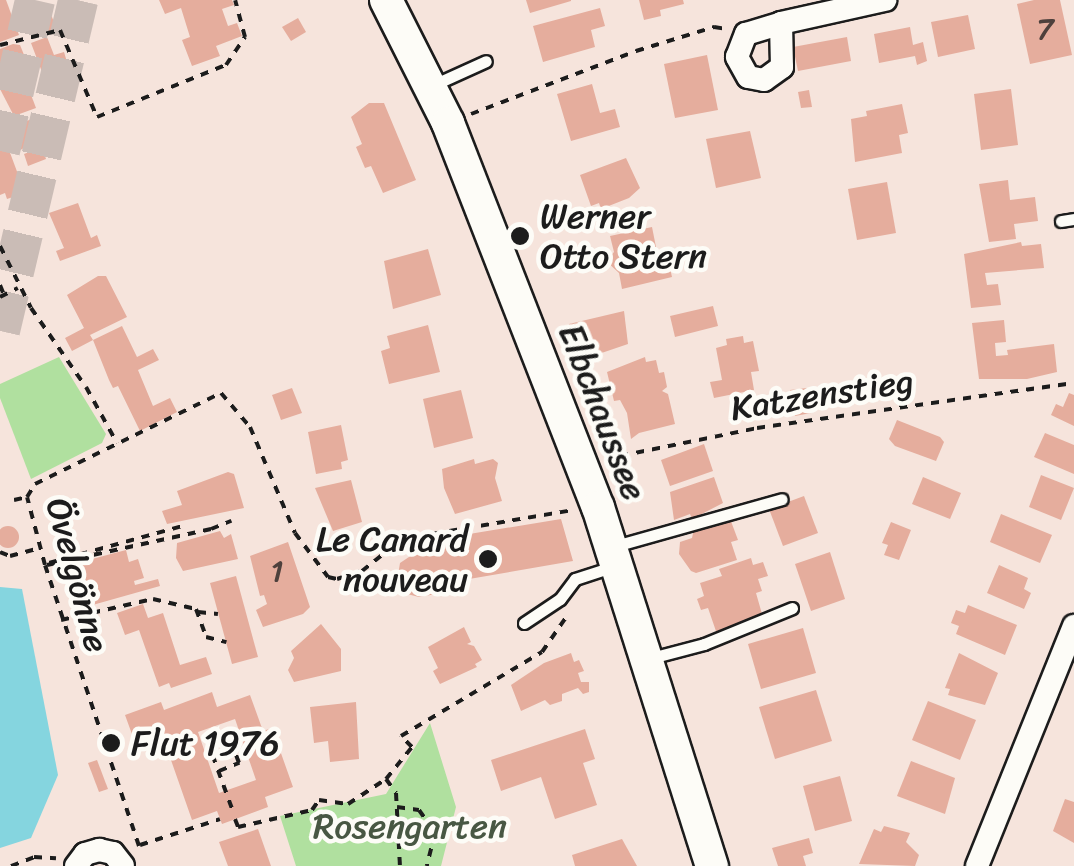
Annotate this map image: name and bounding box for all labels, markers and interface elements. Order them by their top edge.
house number: 7 [1036,11,1054,47]
place label: Werner Otto Stern [540,195,707,277]
marker: Werner Otto Stern [509,225,531,247]
street label: Elbchaussee [550,318,656,506]
street label: Katzenstieg [728,359,916,429]
street label: Övelgönne [37,493,119,657]
place label: Le Canard nouveau [316,518,468,600]
marker: Le Canard nouveau [477,548,499,570]
house number: 1 [271,553,283,589]
place label: Flut 1976 [131,722,280,764]
marker: Flut 1976 [100,732,122,754]
park label: Rosengarten [313,805,507,847]

